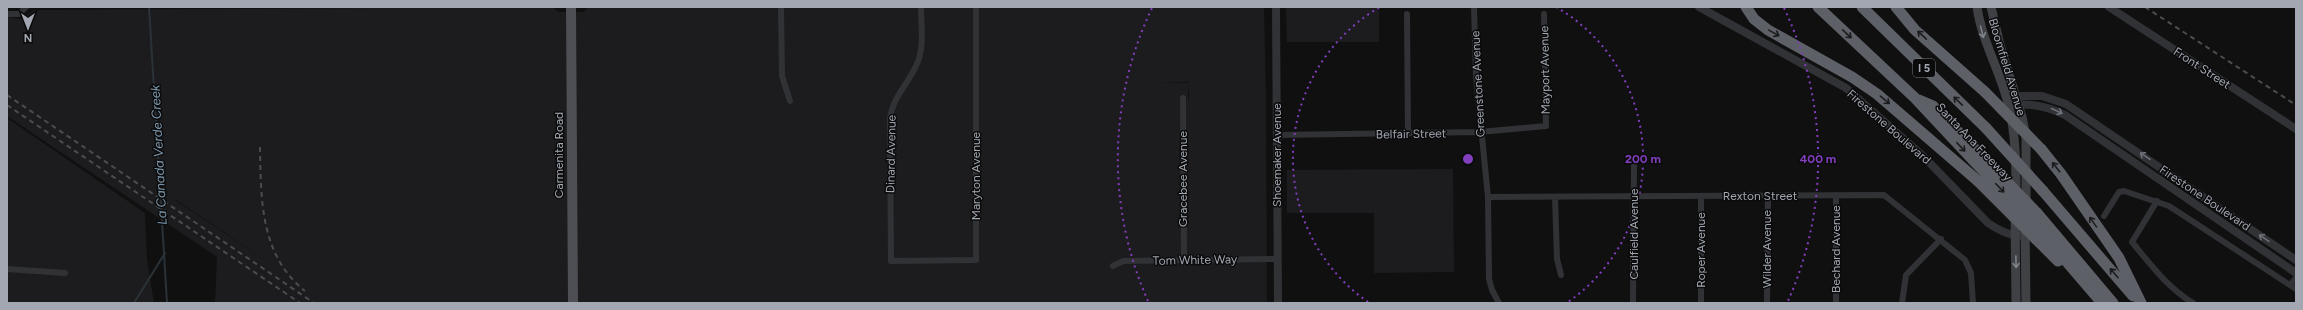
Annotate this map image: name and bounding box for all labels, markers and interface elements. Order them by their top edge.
north arrow [8,8,48,48]
street label: Bloomfield Avenue [1986,17,2029,118]
street label: Mayport Avenue [1537,25,1553,114]
one-way arrow [1979,25,1986,38]
one-way arrow [1768,29,1780,37]
one-way arrow [1842,29,1852,39]
street label: Greenstone Avenue [1468,30,1488,138]
text: N [24,31,32,44]
one-way arrow [1916,31,1927,40]
street label: Front Street [2171,44,2234,92]
road number: I 5 [1913,59,1935,77]
water label: La Canada Verde Creek [147,84,170,225]
street label: Firestone Boulevard [1844,87,1934,167]
one-way arrow [1879,96,1890,105]
one-way arrow [1953,96,1963,106]
street label: Santa Ana Freeway [1933,100,2015,184]
street label: Shoemaker Avenue [1270,103,1284,207]
one-way arrow [2050,108,2062,115]
street label: Carmenita Road [552,112,566,198]
street label: Dinard Avenue [883,114,899,193]
street label: Belfair Street [1376,126,1447,142]
street label: Maryton Avenue [969,131,983,220]
street label: Gracebee Avenue [1176,131,1190,227]
one-way arrow [1956,142,1966,152]
centre of rings [1461,152,1475,166]
text: 200 m [1625,152,1661,166]
text: 400 m [1800,152,1836,166]
one-way arrow [2139,152,2151,160]
one-way arrow [2052,162,2060,173]
street label: Firestone Boulevard [2157,162,2253,234]
one-way arrow [1995,183,2005,193]
street label: Caulfield Avenue [1627,188,1641,280]
street label: Rexton Street [1723,189,1798,203]
street label: Bechard Avenue [1829,205,1843,293]
street label: Wilder Avenue [1760,209,1774,288]
street label: Roper Avenue [1694,212,1708,288]
one-way arrow [2089,216,2097,227]
one-way arrow [2259,234,2270,242]
street label: Tom White Way [1153,252,1238,268]
one-way arrow [2012,255,2019,268]
one-way arrow [2109,268,2118,279]

